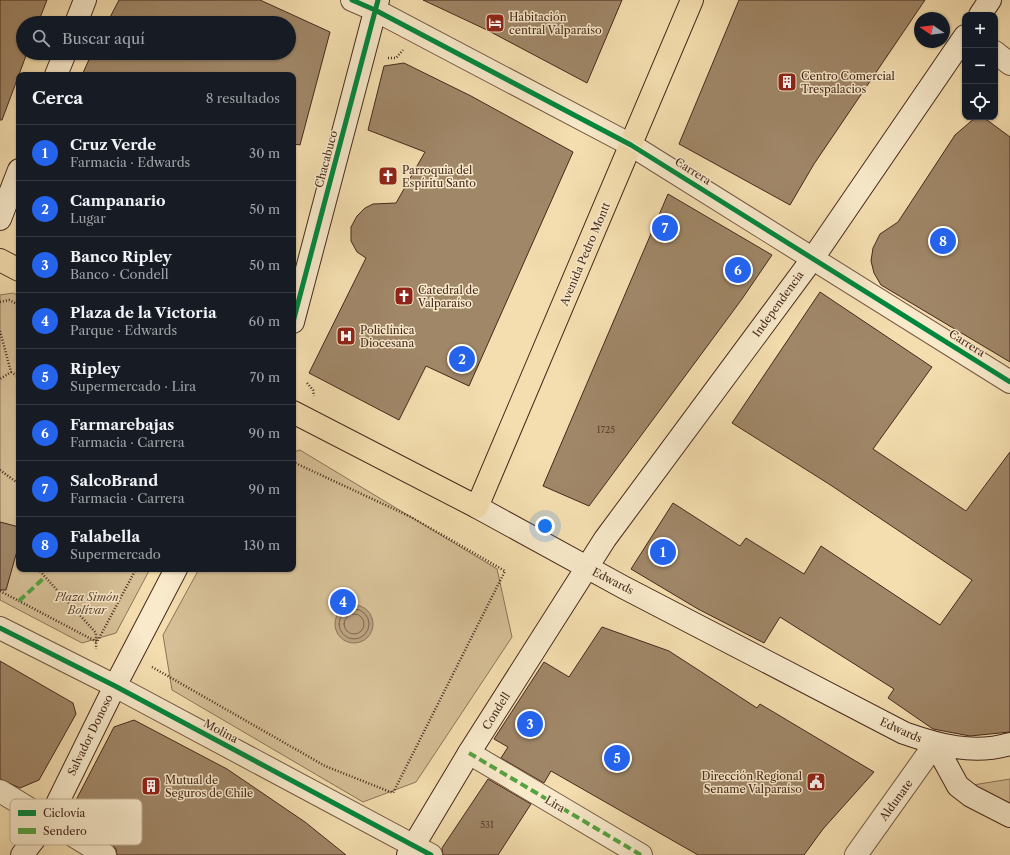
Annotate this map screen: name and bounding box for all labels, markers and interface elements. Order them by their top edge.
place label: Habitación central Valparaíso [509,10,602,37]
hotel icon: Habitación central Valparaíso [484,12,506,34]
north arrow [914,12,950,48]
map controls [962,12,998,120]
button: + [962,12,998,48]
search box [16,16,296,60]
icon: search [30,27,52,49]
text: Buscar aquí [62,29,145,48]
button: − [962,48,998,84]
place label: Centro Comercial Trespalacios [801,69,896,96]
building icon: Centro Comercial Trespalacios [776,71,798,93]
button: locate [962,84,998,120]
text: Cerca [32,88,83,108]
text: 8 resultados [206,90,280,106]
street label: Chacabuco [312,129,340,189]
text: Cruz Verde [70,135,156,154]
text: 1 [42,145,48,161]
text: 30 m [249,145,280,161]
text: Farmacia · Edwards [70,154,190,170]
street label: Carrera [672,154,714,188]
place label: Parroquia del Espíritu Santo [402,163,476,190]
church icon: Parroquia del Espíritu Santo [377,165,399,187]
text: Campanario [70,191,166,210]
street label: Avenida Pedro Montt [556,200,613,309]
text: 2 [41,201,49,217]
text: 50 m [249,201,280,217]
text: Lugar [70,210,106,226]
pin: 7 [652,213,678,243]
pin: 8 [930,226,956,256]
text: Banco Ripley [70,247,172,266]
pin: 6 [725,255,751,285]
text: 3 [41,257,49,273]
text: 50 m [249,257,280,273]
text: Banco · Condell [70,266,169,282]
street label: Independencia [749,268,807,340]
place label: Catedral de Valparaíso [417,283,478,310]
church icon: Catedral de Valparaíso [393,285,415,307]
text: Plaza de la Victoria [70,303,217,322]
text: 4 [41,313,49,329]
text: 60 m [249,313,280,329]
text: Parque · Edwards [70,322,177,338]
place label: Policlínica Diocesana [360,323,415,350]
hospital icon: Policlínica Diocesana [335,325,357,347]
street label: Carrera [946,326,988,360]
pin: 2 [449,344,475,374]
text: Ripley [70,359,120,378]
text: 5 [41,369,49,385]
text: 70 m [250,369,280,385]
text: Supermercado · Lira [70,378,196,394]
text: Farmarebajas [70,415,174,434]
house number: 1725 [597,424,615,435]
text: 6 [41,425,49,441]
text: 90 m [249,425,280,441]
text: Farmacia · Carrera [70,434,185,450]
text: SalcoBrand [70,471,158,490]
text: 7 [42,481,48,497]
text: 90 m [249,481,280,497]
text: Farmacia · Carrera [70,490,185,506]
your location [535,516,555,536]
text: Falabella [70,527,140,546]
text: 8 [41,537,49,553]
text: 130 m [244,537,280,553]
pin: 1 [650,537,676,567]
text: Supermercado [70,546,161,562]
street label: Edwards [590,565,636,597]
pin: 4 [330,587,356,617]
park label: Plaza Simón Bolívar [54,590,119,617]
street label: Condell [479,689,513,732]
street label: Salvador Donoso [64,692,116,778]
pin: 3 [517,709,543,739]
street label: Edwards [878,715,924,746]
street label: Molina [201,716,241,746]
pin: 5 [604,743,630,773]
place label: Dirección Regional Sename Valparaíso [702,769,803,796]
public building icon: Dirección Regional Sename Valparaíso [805,771,827,793]
place label: Mutual de Seguros de Chile [165,773,253,800]
building icon: Mutual de Seguros de Chile [140,775,162,797]
street label: Aldunate [876,777,916,824]
street label: Lira [542,793,568,815]
legend [10,799,142,845]
text: Ciclovía [43,806,86,820]
house number: 531 [480,819,494,830]
text: Sendero [43,824,87,838]

